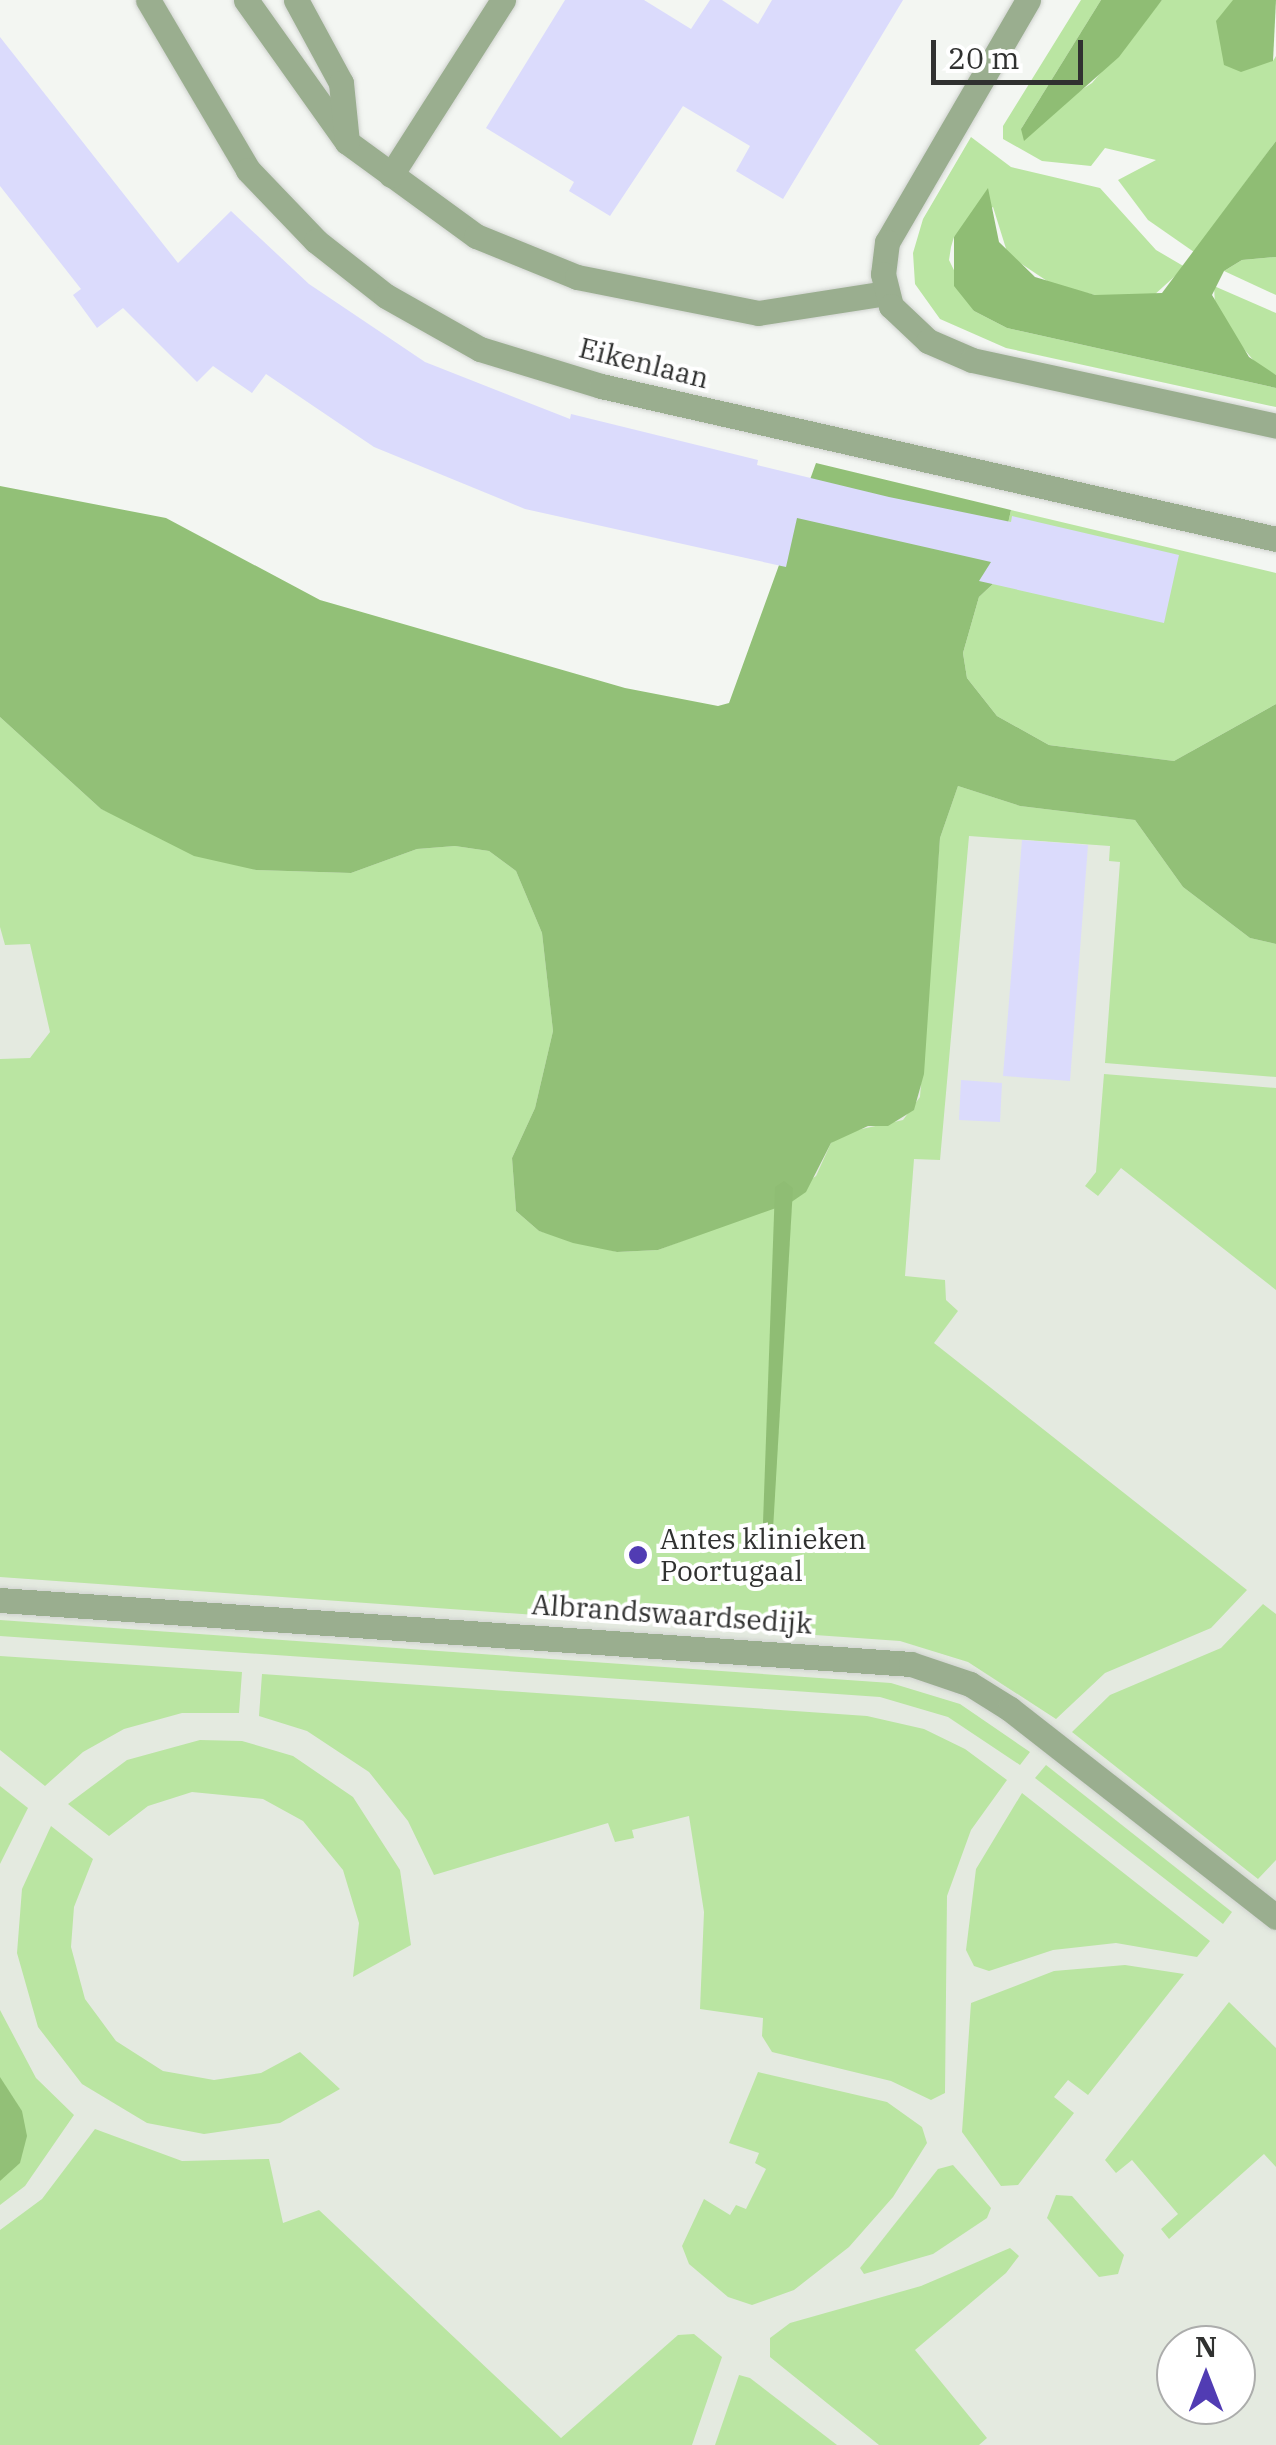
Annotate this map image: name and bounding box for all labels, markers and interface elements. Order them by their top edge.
scale bar [936,20,1088,82]
text: 20 m [948,38,1020,77]
street label: Eikenlaan [576,331,712,395]
place label: Antes klinieken Poortugaal [660,1522,866,1588]
marker: Antes klinieken Poortugaal [625,1542,651,1568]
street label: Albrandswaardsedijk [530,1587,814,1641]
north arrow [1156,2325,1256,2425]
text: N [1195,2328,1217,2365]

